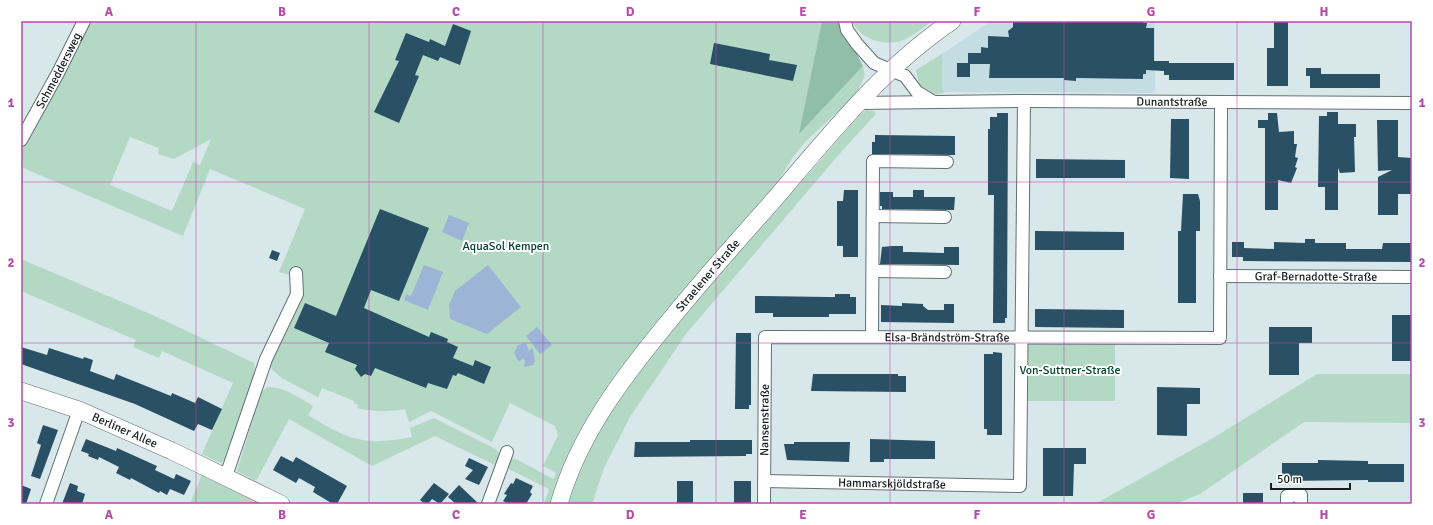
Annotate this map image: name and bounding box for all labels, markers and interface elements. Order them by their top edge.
text: A [105,4,114,20]
text: B [278,4,286,20]
text: C [452,4,460,20]
text: D [626,4,635,20]
text: E [799,4,807,20]
text: F [974,4,981,20]
text: G [1147,4,1155,20]
text: H [1320,4,1328,20]
street label: Schmeddersweg [33,30,85,111]
text: 1 [7,95,15,111]
street label: Dunantstraße [1136,95,1208,110]
text: 1 [1418,95,1426,111]
street label: Straelener Straße [673,236,744,315]
park label: AquaSol Kempen [463,239,549,254]
text: 2 [7,255,15,271]
text: 2 [1418,255,1426,271]
street label: Graf-Bernadotte-Straße [1255,269,1377,285]
street label: Elsa-Brändström-Straße [885,330,1009,346]
park label: Von-Suttner-Straße [1020,363,1120,378]
street label: Nansenstraße [757,384,773,456]
street label: Berliner Allee [89,410,160,452]
text: 3 [7,415,15,431]
text: 3 [1418,415,1426,431]
scale bar [1271,465,1350,491]
text: 50 m [1277,472,1302,487]
street label: Hammarskjöldstraße [838,475,946,493]
text: A [105,507,114,523]
text: B [278,507,286,523]
text: C [452,507,460,523]
text: D [626,507,635,523]
text: E [799,507,807,523]
text: F [974,507,981,523]
text: G [1147,507,1155,523]
text: H [1320,507,1328,523]

